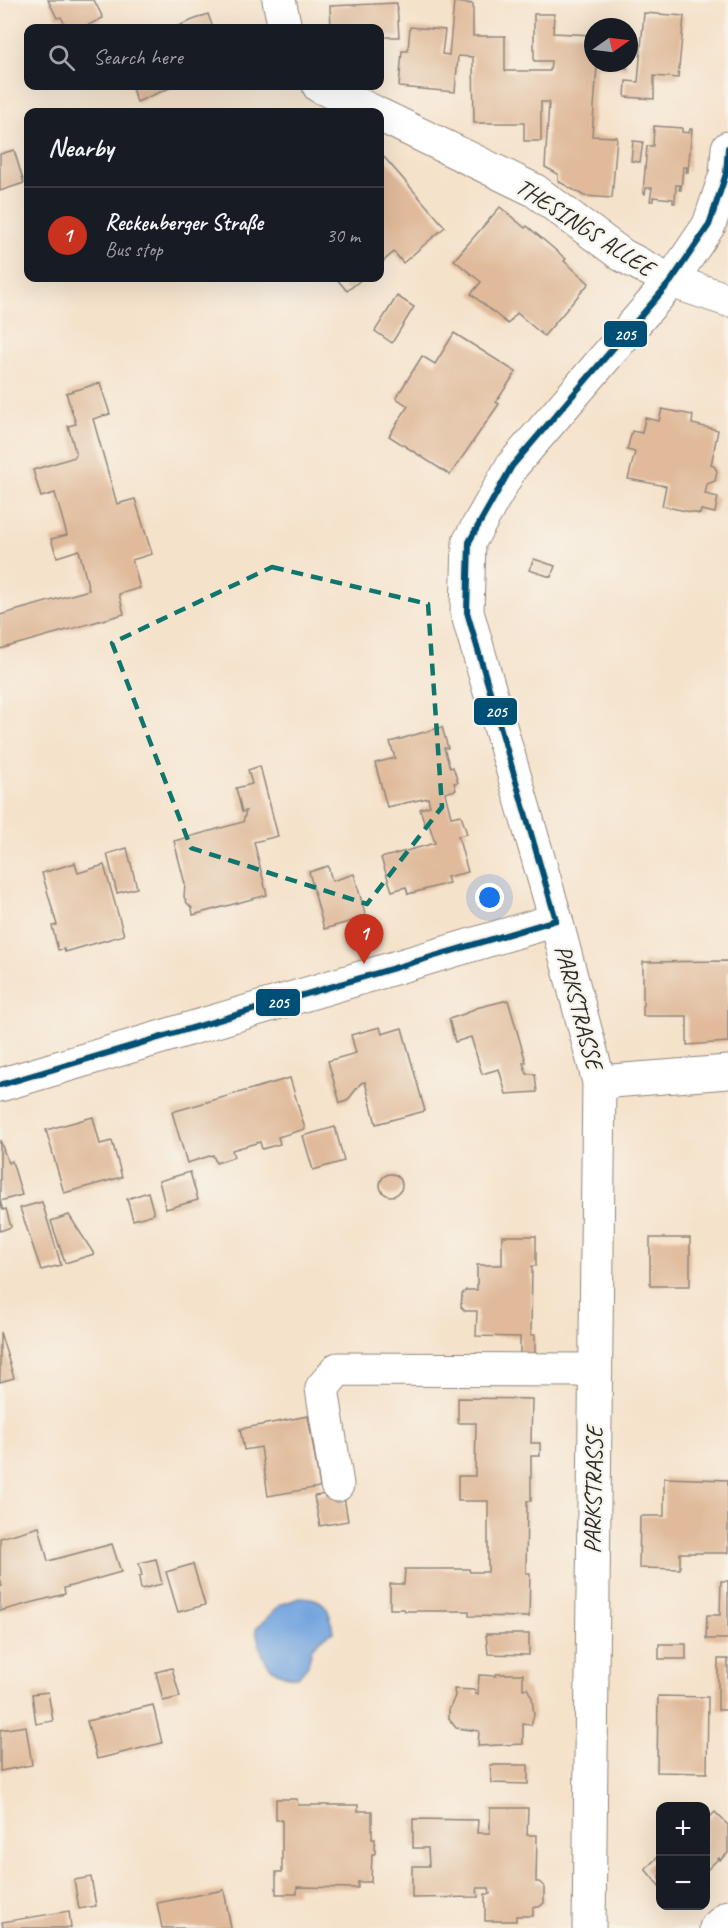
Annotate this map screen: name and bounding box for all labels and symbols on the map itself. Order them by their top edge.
north arrow [584,18,638,72]
street label: THESINGS ALLEE [510,171,662,284]
line badge: 205 [603,320,648,348]
text: 205 [614,325,638,345]
line badge: 205 [473,697,518,726]
text: 205 [485,702,509,722]
your location [475,883,504,912]
pin: 1 [344,914,384,964]
street label: PARKSTRASSE [548,942,611,1075]
line badge: 205 [255,988,301,1017]
text: 205 [267,993,291,1013]
street label: PARKSTRASSE [577,1423,609,1554]

